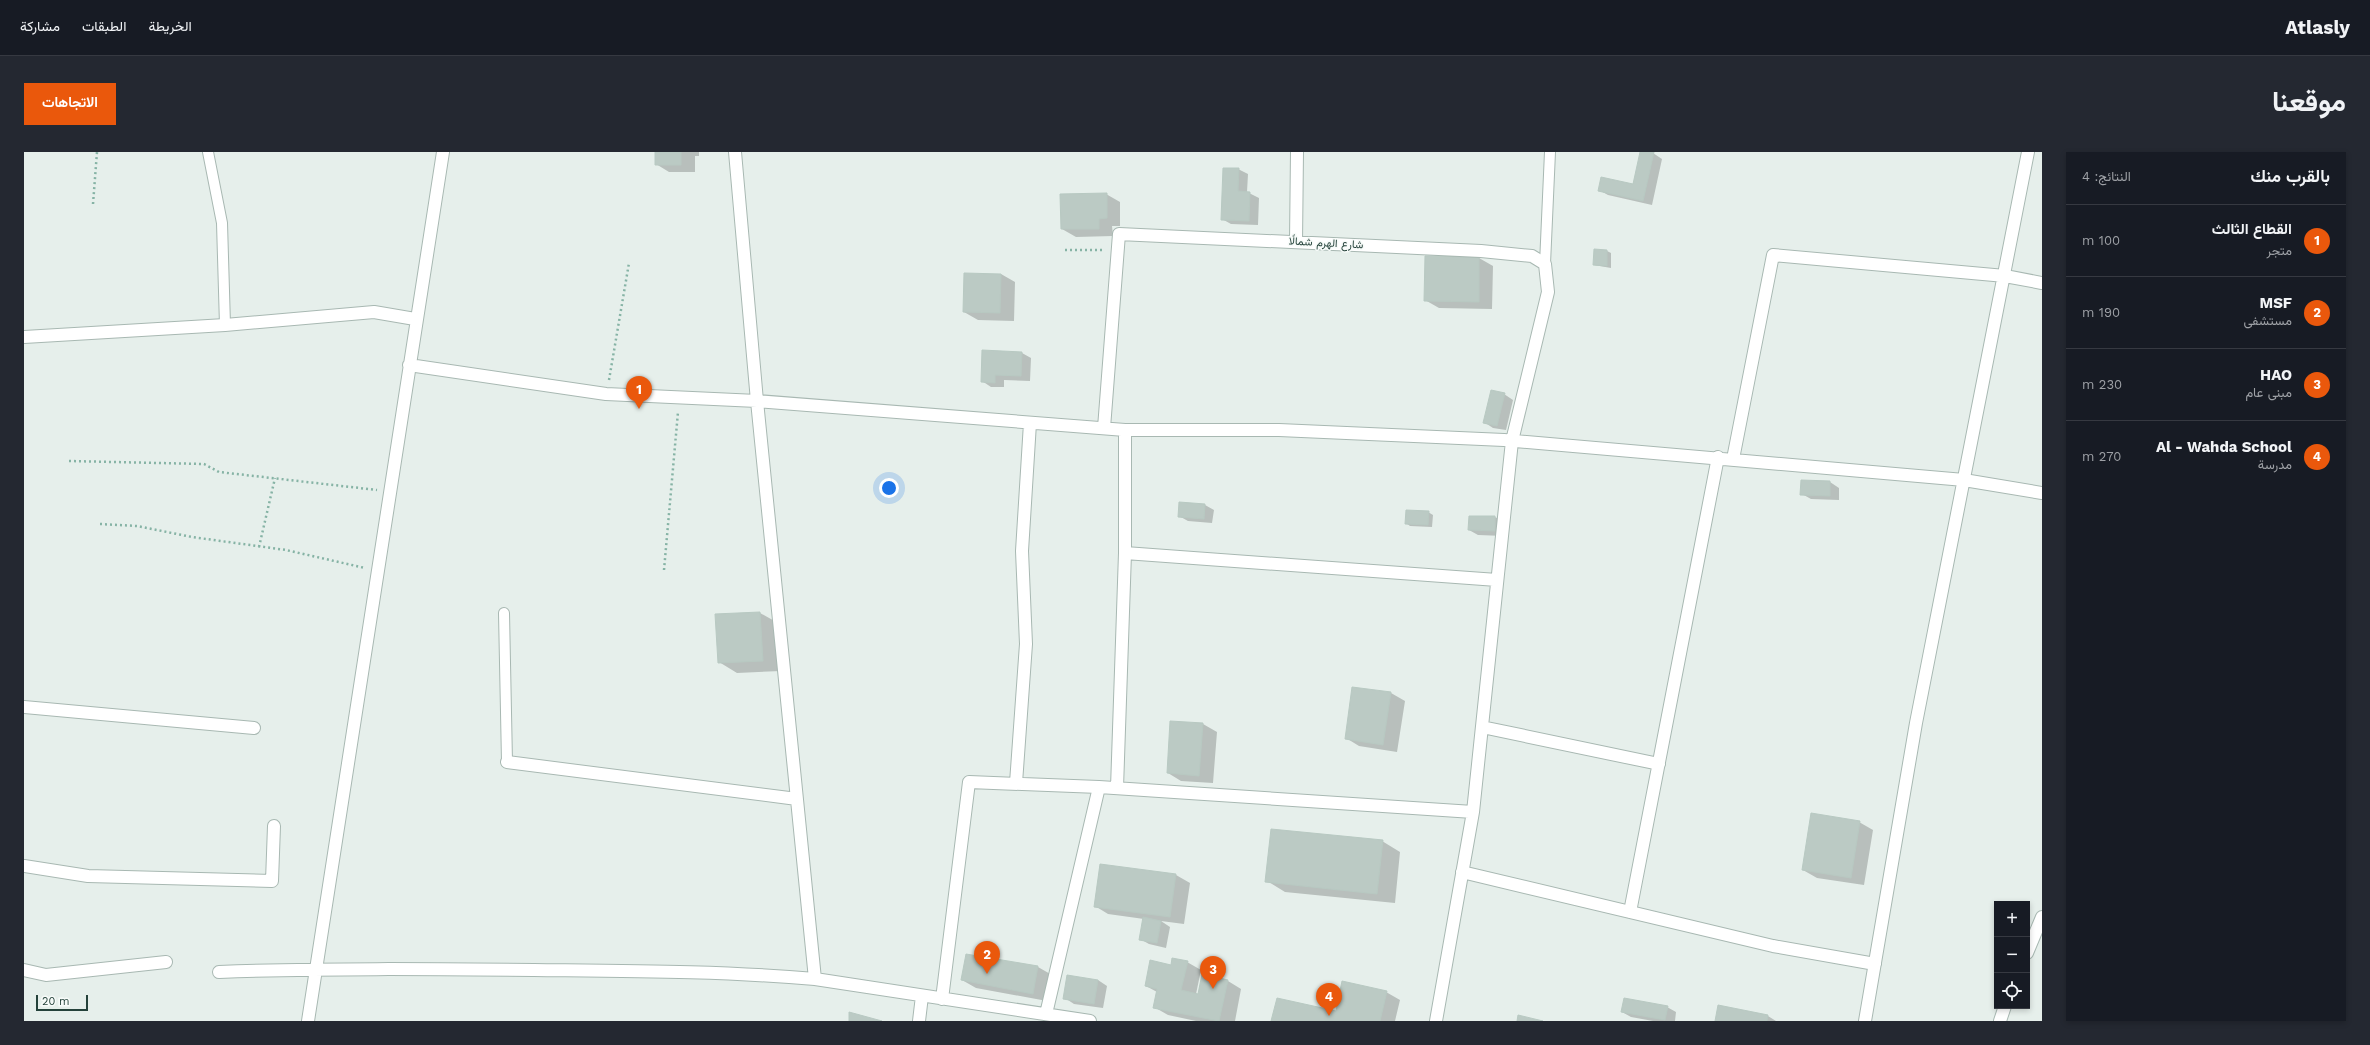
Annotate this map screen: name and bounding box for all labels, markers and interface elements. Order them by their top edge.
text: Atlasly [2285,16,2350,39]
text: مشاركة [20,18,60,34]
text: الطبقات [82,18,126,34]
text: الخريطة [148,18,192,34]
button: الاتجاهات [24,83,116,125]
text: موقعنا [2272,85,2346,118]
text: بالقرب منك [2250,166,2330,186]
text: النتائج: 4 [2082,169,2131,184]
text: القطاع الثالث [2212,220,2292,238]
street label: شارع الهرم شمالًا [1288,233,1364,252]
text: 100 m [2082,233,2120,248]
text: 1 [2314,233,2320,248]
text: متجر [2267,243,2292,258]
text: MSF [2259,294,2292,312]
text: 190 m [2082,305,2120,320]
text: 2 [2313,305,2321,320]
text: مستشفى [2244,313,2292,328]
text: HAO [2260,366,2292,384]
pin: 1 [626,376,652,409]
text: 230 m [2082,377,2122,392]
text: 3 [2313,377,2321,392]
text: مبنى عام [2245,385,2292,400]
text: Al - Wahda School [2156,438,2292,456]
text: 270 m [2082,449,2121,464]
text: 4 [2313,449,2321,464]
text: مدرسة [2258,457,2292,472]
your location [879,478,899,498]
map controls [1994,901,2030,1009]
button: + [1994,901,2030,937]
button: − [1994,937,2030,973]
pin: 2 [974,941,1000,974]
pin: 3 [1200,956,1226,989]
button: locate [1994,973,2030,1009]
pin: 4 [1316,983,1342,1016]
scale bar [36,993,88,1012]
text: 20 m [42,995,70,1008]

